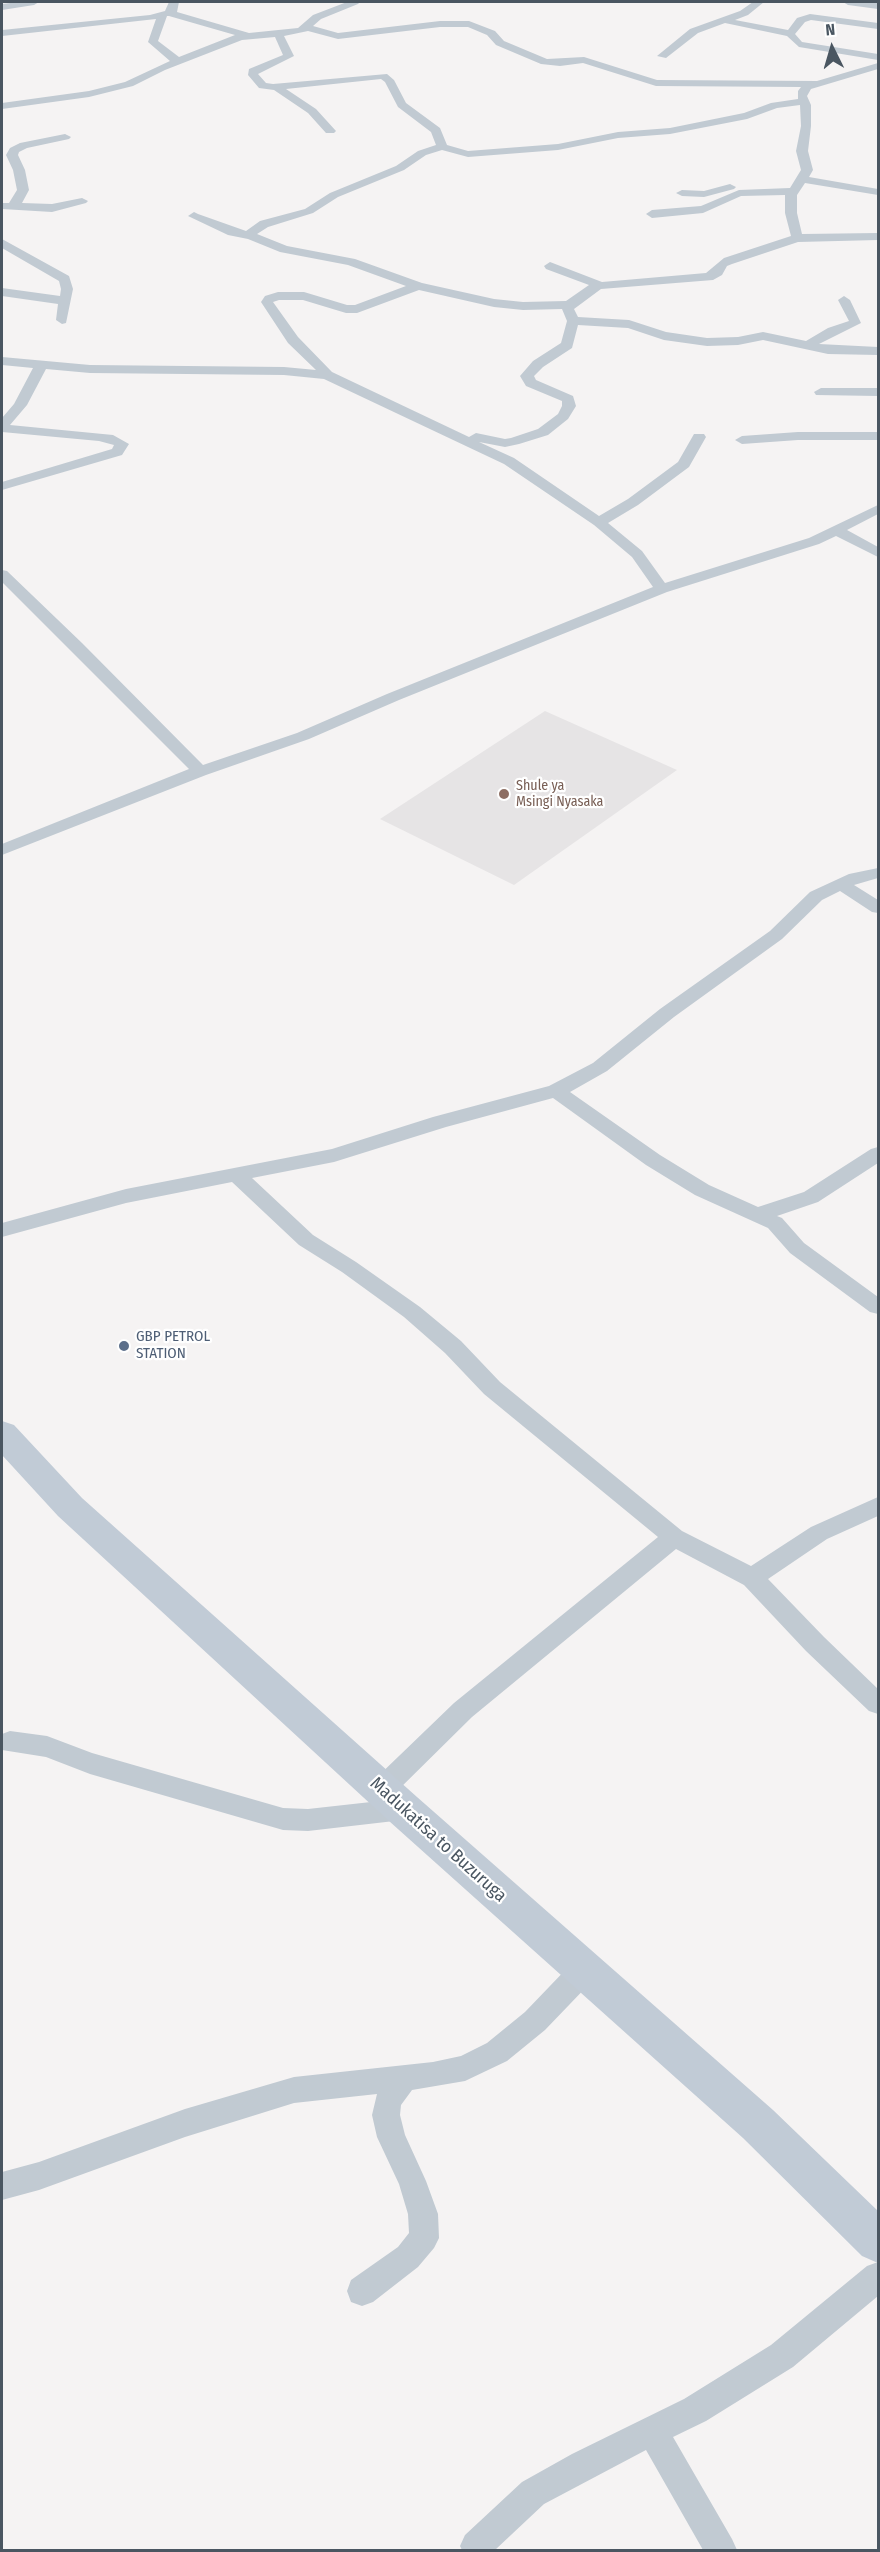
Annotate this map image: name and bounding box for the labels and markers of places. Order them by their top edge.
place label: Shule ya Msingi Nyasaka [516,778,603,810]
marker: Shule ya Msingi Nyasaka [497,787,511,801]
place label: GBP PETROL STATION [136,1328,210,1363]
marker: GBP PETROL STATION [117,1339,131,1353]

